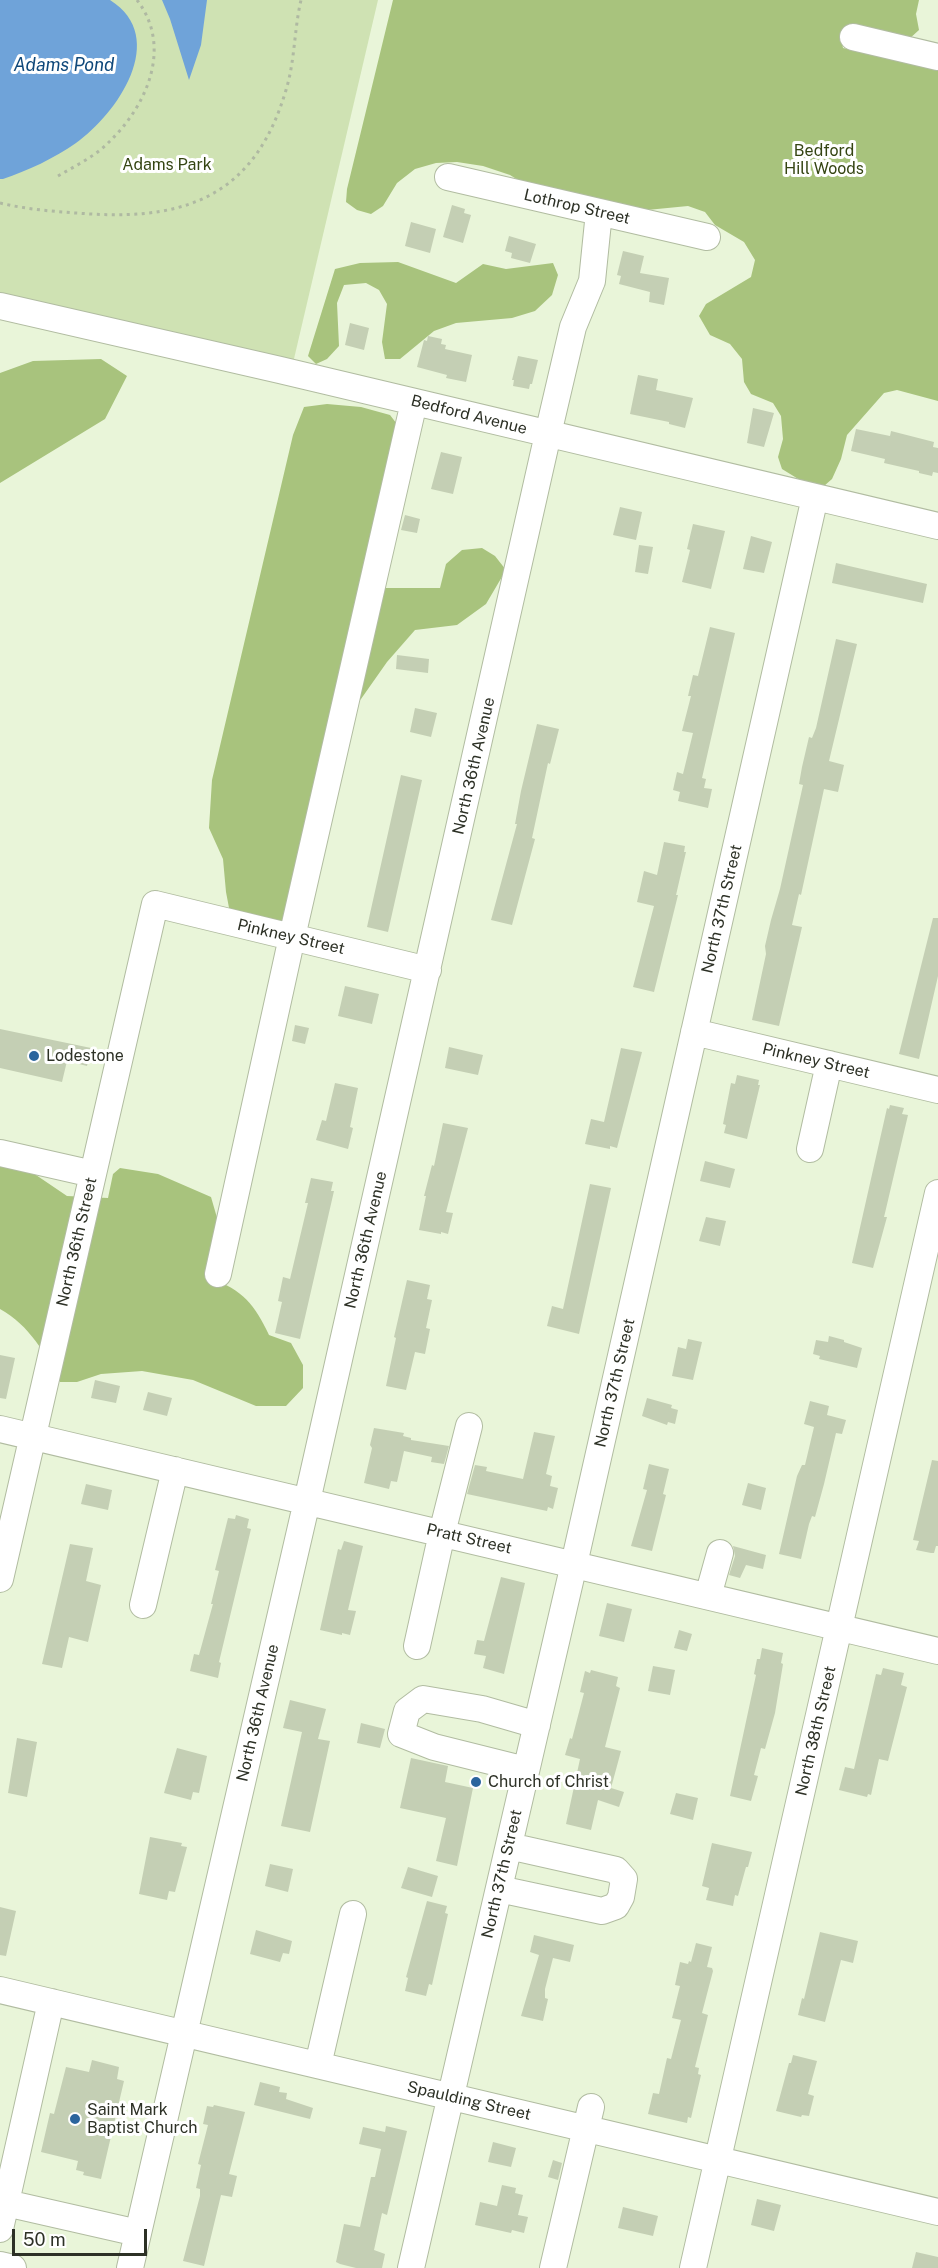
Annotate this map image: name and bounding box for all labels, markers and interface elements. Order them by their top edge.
water label: Adams Pond [13,54,115,76]
park label: Bedford Hill Woods [784,141,864,179]
park label: Adams Park [122,155,212,175]
street label: Lothrop Street [522,185,632,229]
street label: Bedford Avenue [409,391,529,439]
street label: North 36th Avenue [449,695,499,837]
street label: North 37th Street [698,843,746,975]
street label: Pinkney Street [235,915,347,959]
street label: Pinkney Street [760,1039,872,1083]
place label: Lodestone [46,1046,124,1066]
marker: Lodestone [27,1049,41,1063]
street label: North 36th Avenue [341,1169,391,1311]
street label: North 36th Street [53,1175,101,1309]
street label: North 37th Street [591,1317,639,1449]
street label: Pratt Street [424,1520,514,1558]
street label: North 36th Avenue [233,1642,283,1784]
street label: North 38th Street [792,1664,840,1798]
place label: Church of Christ [488,1772,609,1792]
marker: Church of Christ [469,1775,483,1789]
street label: North 37th Street [478,1808,526,1940]
street label: Spaulding Street [405,2077,533,2125]
place label: Saint Mark Baptist Church [87,2100,198,2138]
marker: Saint Mark Baptist Church [68,2112,82,2126]
scale bar [15,2217,150,2255]
text: 50 m [23,2229,66,2250]

